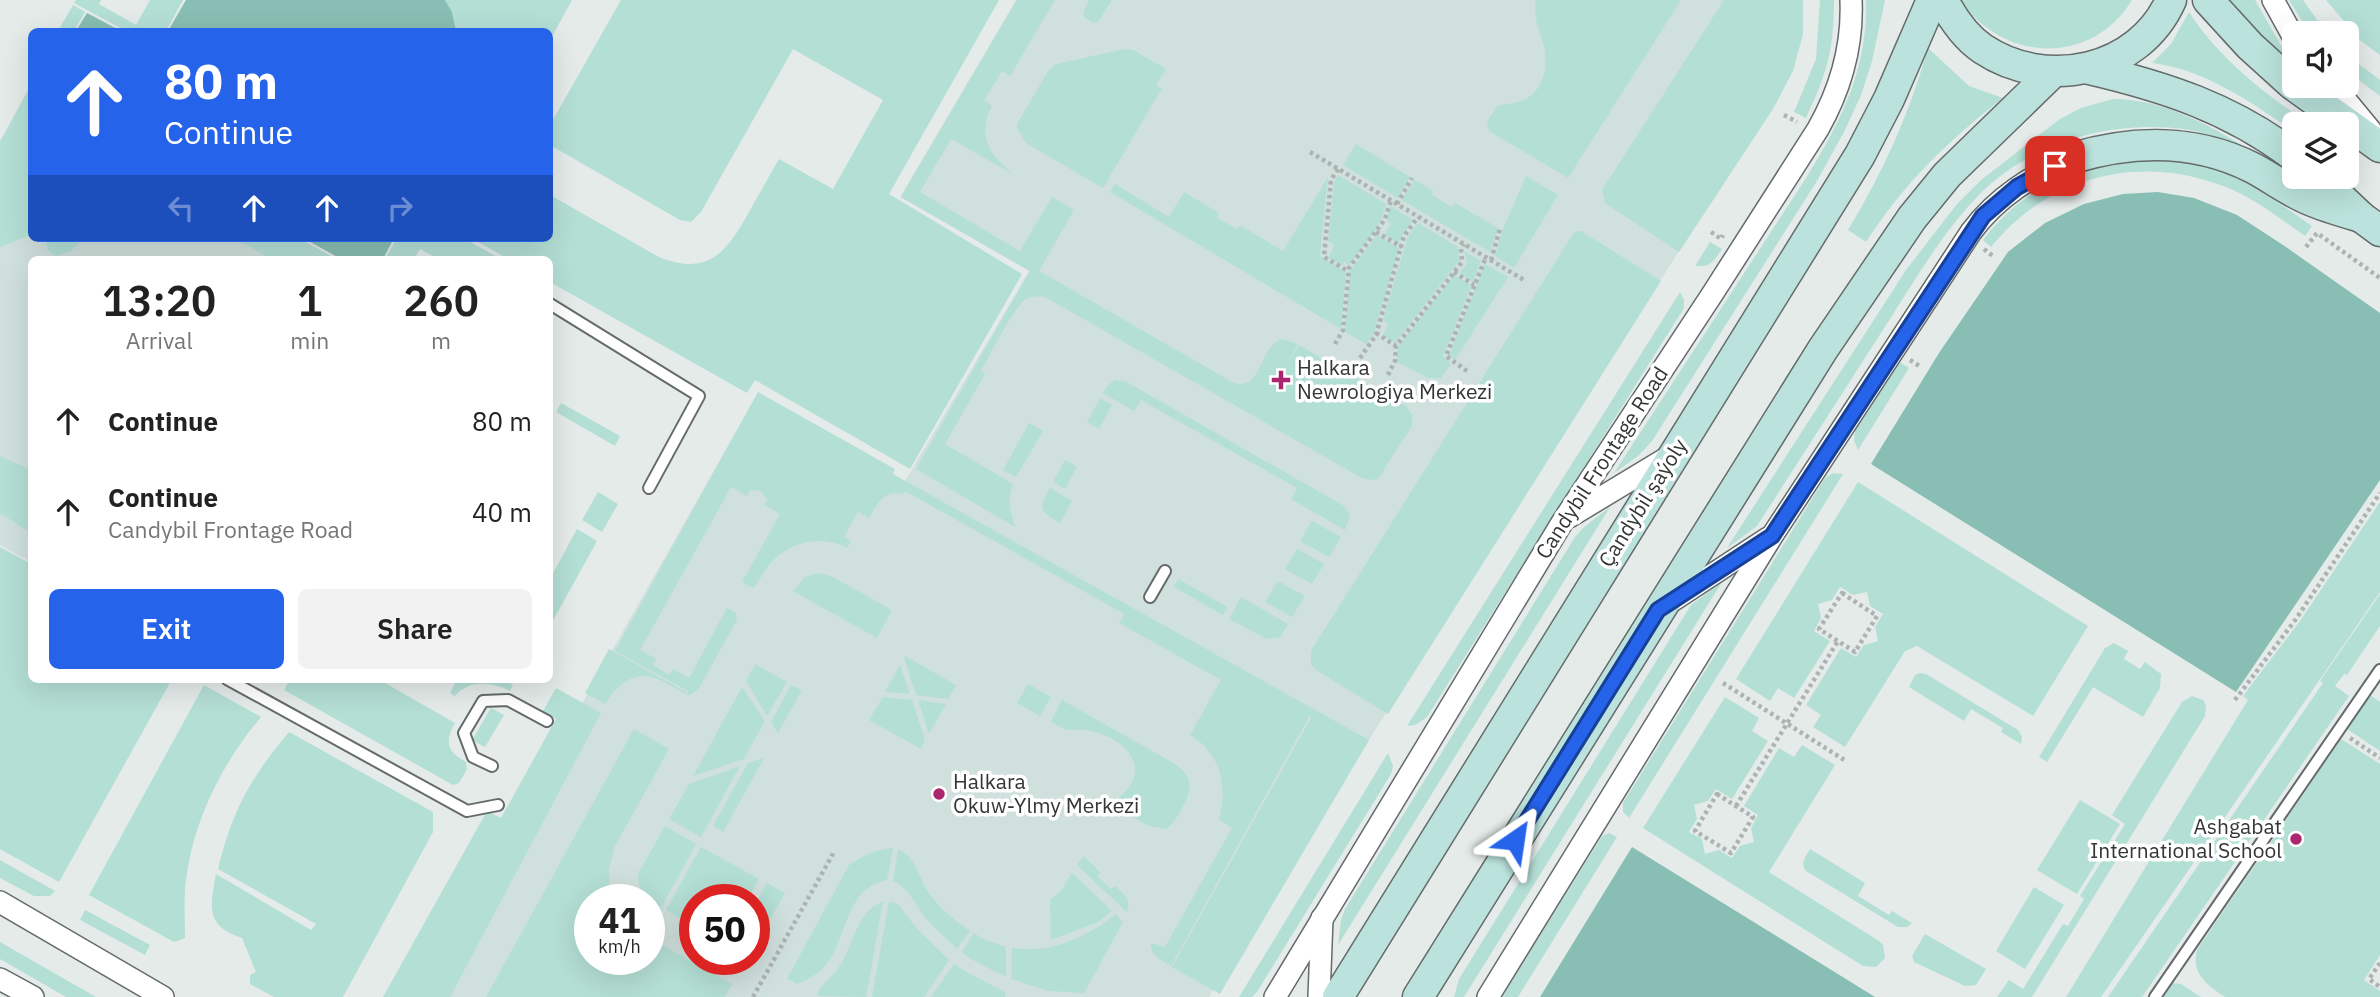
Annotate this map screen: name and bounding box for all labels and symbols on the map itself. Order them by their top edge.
pin [2025,136,2085,196]
place label: Halkara Newrologiya Merkezi [1297,353,1492,405]
street label: Candybil Frontage Road [1528,361,1674,564]
marker: Halkara Newrologiya Merkezi [1271,370,1291,390]
street label: Çandybil şaýoly [1591,433,1693,572]
place label: Halkara Okuw-Ylmy Merkezi [953,767,1139,819]
marker: Halkara Okuw-Ylmy Merkezi [931,786,947,802]
position arrow [1478,803,1552,877]
place label: Ashgabat International School [2090,812,2282,864]
marker: Ashgabat International School [2288,831,2304,847]
speed limit sign: 50 [679,884,770,975]

